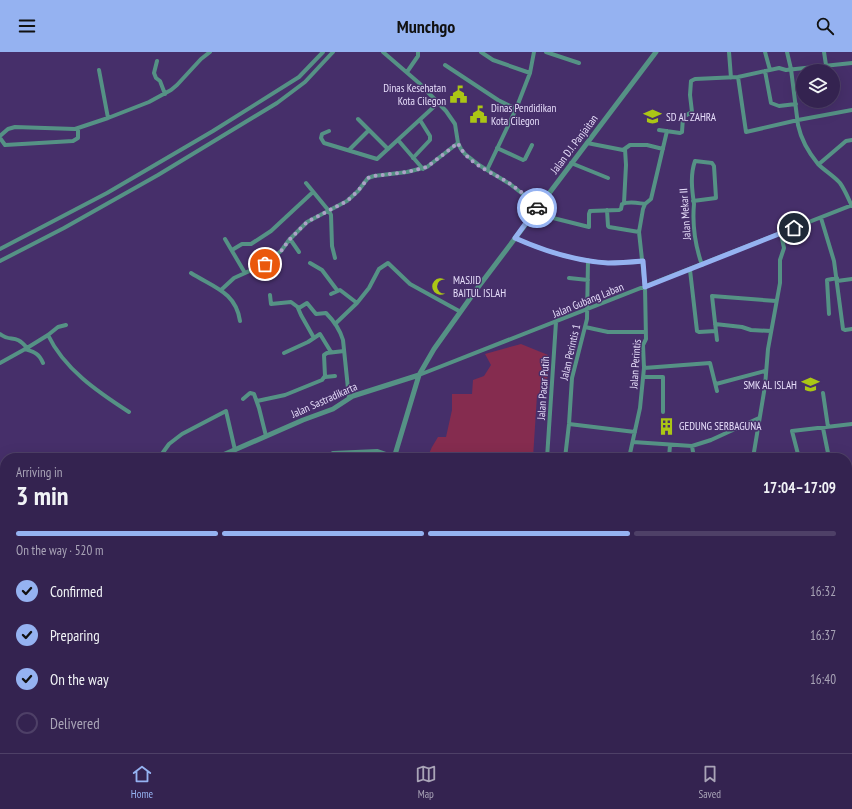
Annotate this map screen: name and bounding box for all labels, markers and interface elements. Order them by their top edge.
icon: menu [16,15,38,37]
text: Munchgo [397,15,455,38]
icon: search [814,15,836,37]
map controls [796,64,840,108]
button: layers [796,64,840,108]
place label: Dinas Kesehatan Kota Cilegon [383,81,446,108]
public building icon: Dinas Kesehatan Kota Cilegon [449,84,469,104]
place label: Dinas Pendidikan Kota Cilegon [491,101,556,128]
public building icon: Dinas Pendidikan Kota Cilegon [468,104,488,124]
school or university icon: SD AL ZAHRA [643,107,663,127]
place label: SD AL ZAHRA [666,110,717,124]
street label: Jalan D.I. Panjaitan [547,112,601,177]
courier [517,188,557,228]
street label: Jalan Mekar II [676,188,694,241]
icon: car [526,197,548,219]
pin [777,211,811,245]
icon: home [783,217,805,239]
pin [248,247,282,281]
icon: bag [254,253,276,275]
place label: MASJID BAITUL ISLAH [453,273,506,300]
mosque icon: MASJID BAITUL ISLAH [430,276,450,296]
street label: Jalan Gubang Laban [550,279,626,321]
street label: Jalan Perintis 1 [557,323,583,382]
street label: Jalan Perintis [626,338,644,390]
street label: Jalan Pacar Putih [534,356,552,421]
school or university icon: SMK AL ISLAH [800,375,820,395]
place label: SMK AL ISLAH [743,378,797,392]
street label: Jalan Sastradikarta [288,379,359,421]
building icon: GEDUNG SERBAGUNA [656,416,676,436]
place label: GEDUNG SERBAGUNA [679,419,762,433]
text: Arriving in [16,464,63,481]
text: 17:04–17:09 [763,478,836,497]
text: 3 min [16,479,69,512]
text: On the way · 520 m [16,542,103,559]
icon: check [16,580,38,602]
text: Confirmed [50,582,103,601]
text: 16:32 [810,583,836,600]
icon: check [16,624,38,646]
text: Preparing [50,626,100,645]
text: 16:37 [810,627,836,644]
icon: check [16,668,38,690]
text: On the way [50,670,109,689]
text: 16:40 [810,671,836,688]
text: Delivered [50,714,100,733]
tab: Home [131,763,153,801]
tab: Map [415,763,437,801]
tab: Saved [698,763,721,801]

